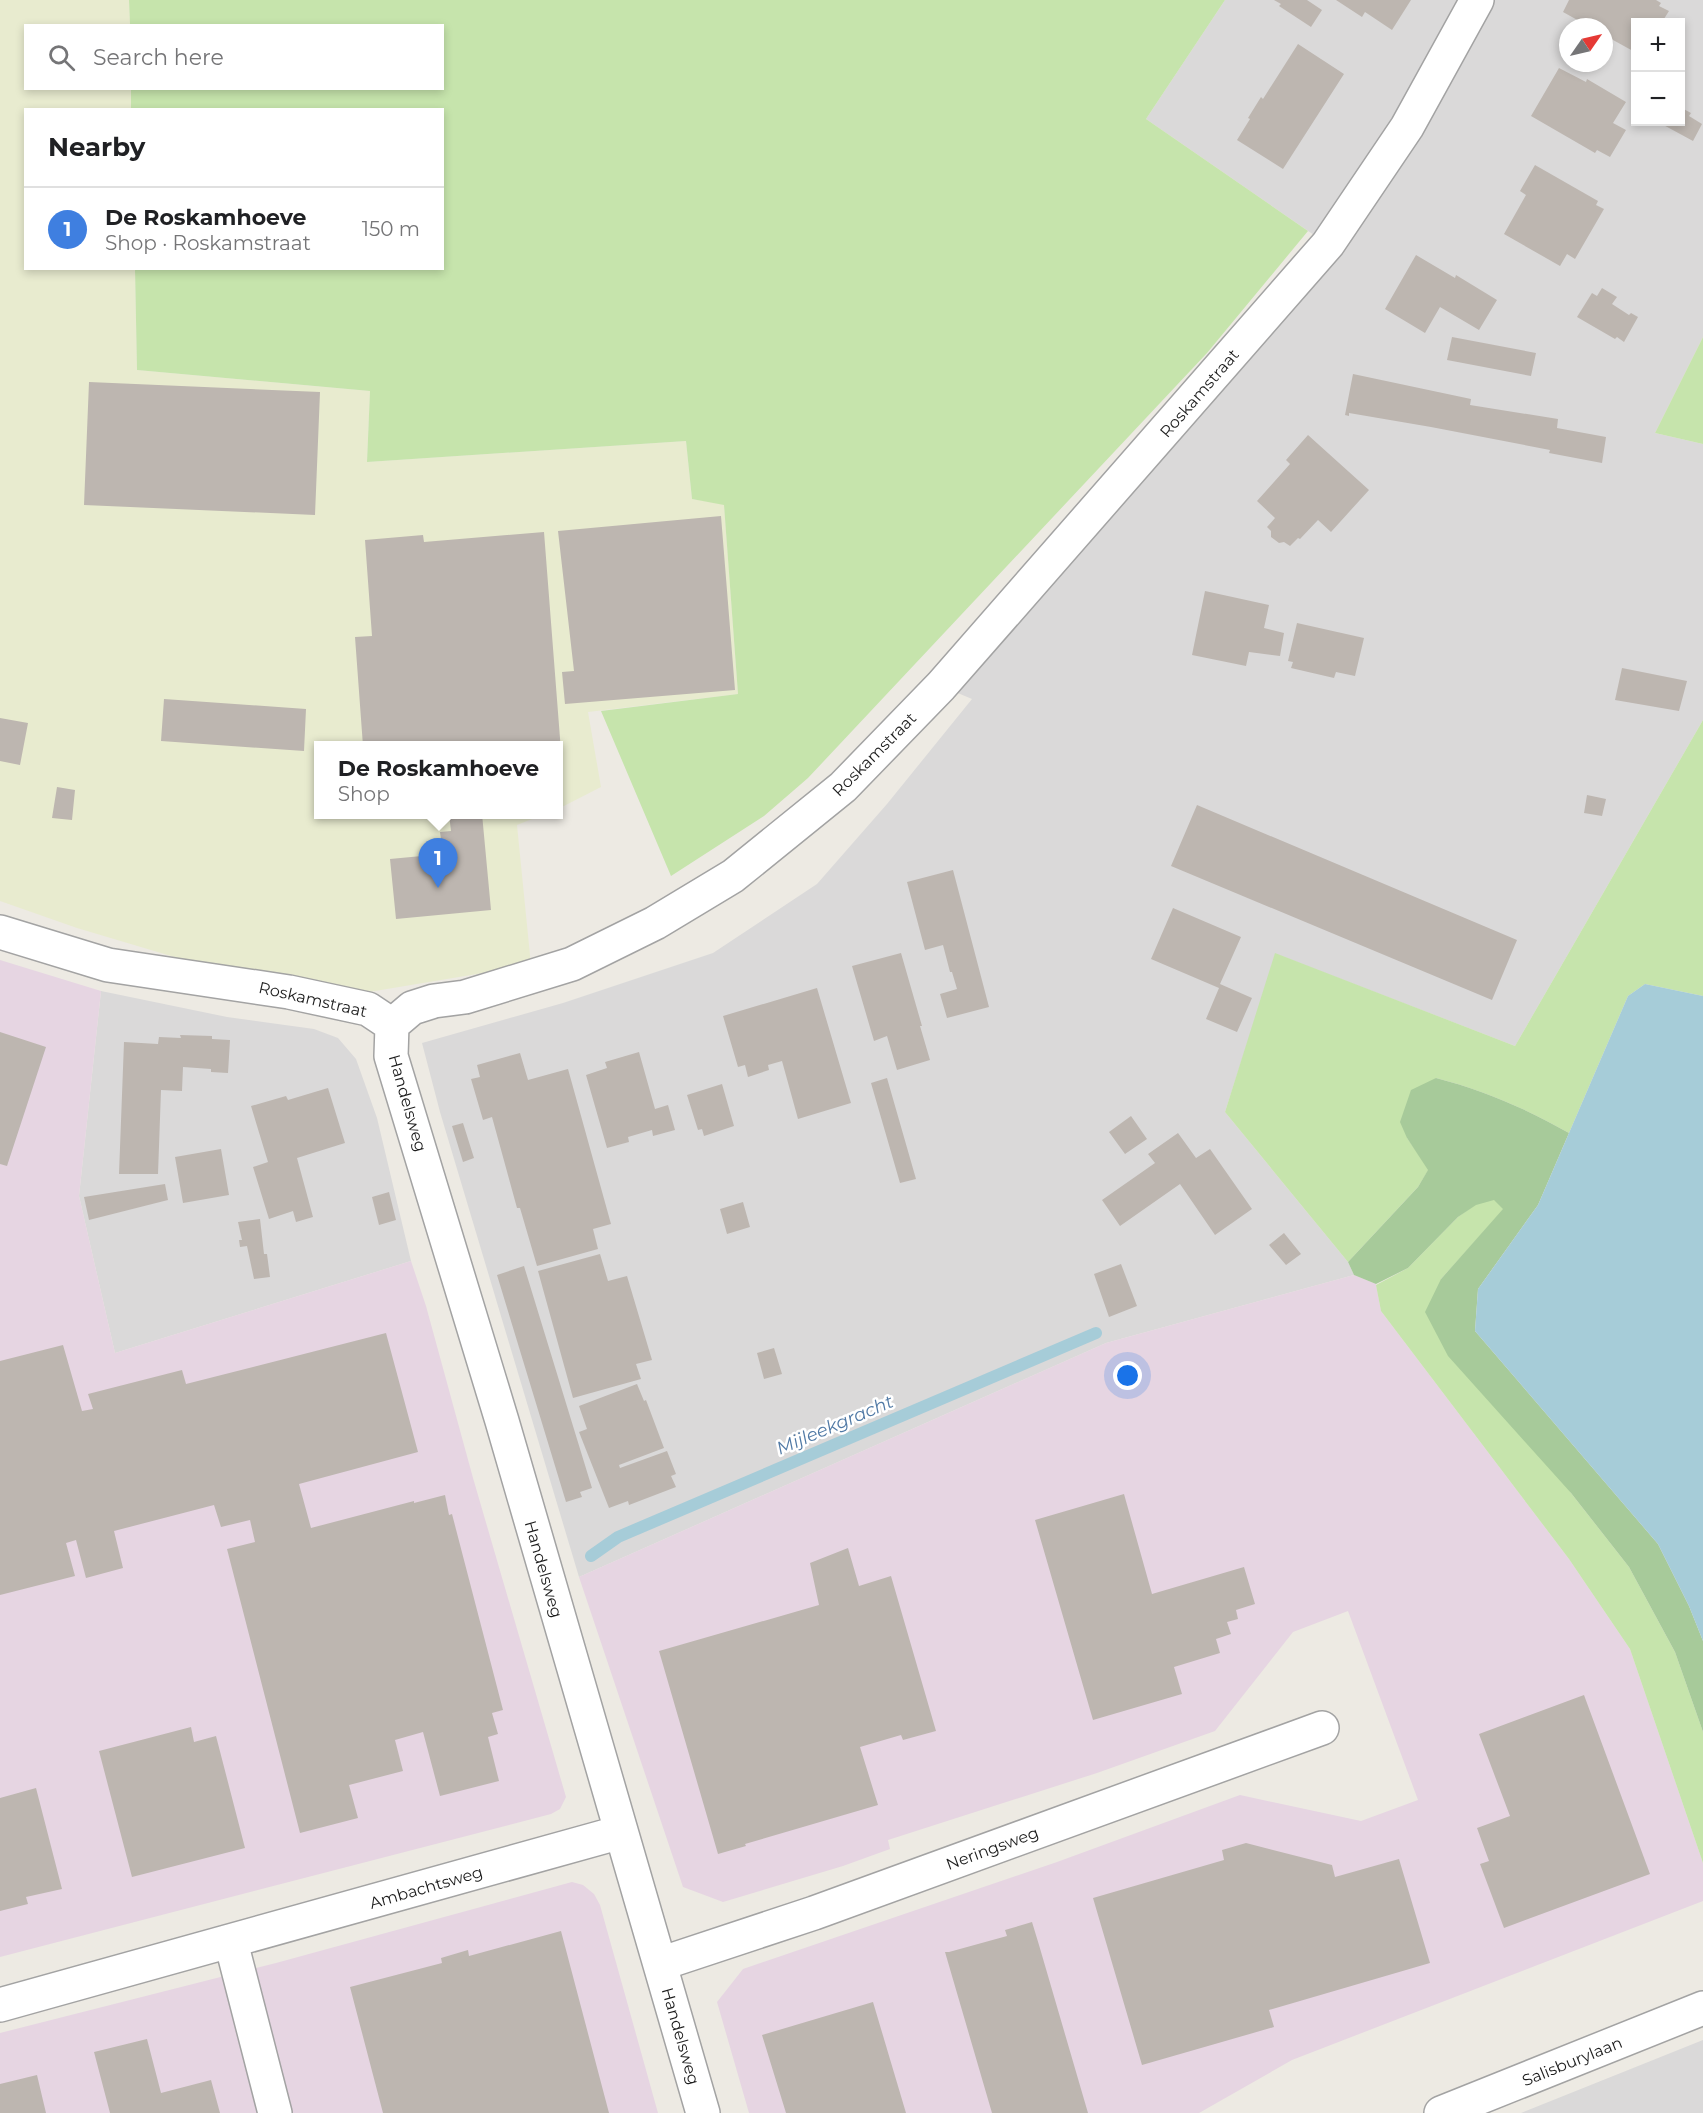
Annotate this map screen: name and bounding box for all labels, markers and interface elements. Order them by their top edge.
north arrow [1559,18,1613,72]
map controls [1631,18,1685,126]
button: + [1631,18,1685,72]
search box [24,24,444,90]
icon: search [45,41,78,74]
text: Search here [93,44,224,71]
button: − [1631,72,1685,126]
text: Nearby [48,131,145,163]
text: De Roskamhoeve [105,204,306,231]
text: 1 [64,217,71,241]
text: 150 m [362,217,420,241]
text: Shop · Roskamstraat [105,231,311,255]
street label: Roskamstraat [1156,345,1243,441]
street label: Roskamstraat [829,708,921,800]
popup [314,741,563,819]
text: De Roskamhoeve [338,755,539,782]
text: Shop [338,782,390,806]
pin: 1 [418,838,458,888]
street label: Roskamstraat [257,978,369,1021]
street label: Handelsweg [385,1052,430,1154]
your location [1113,1361,1142,1390]
water label: Mijleekgracht [773,1390,897,1460]
street label: Handelsweg [521,1518,566,1620]
street label: Neringsweg [943,1823,1041,1874]
street label: Ambachtsweg [367,1862,485,1913]
street label: Handelsweg [658,1985,703,2087]
street label: Salisburylaan [1519,2033,1625,2090]

